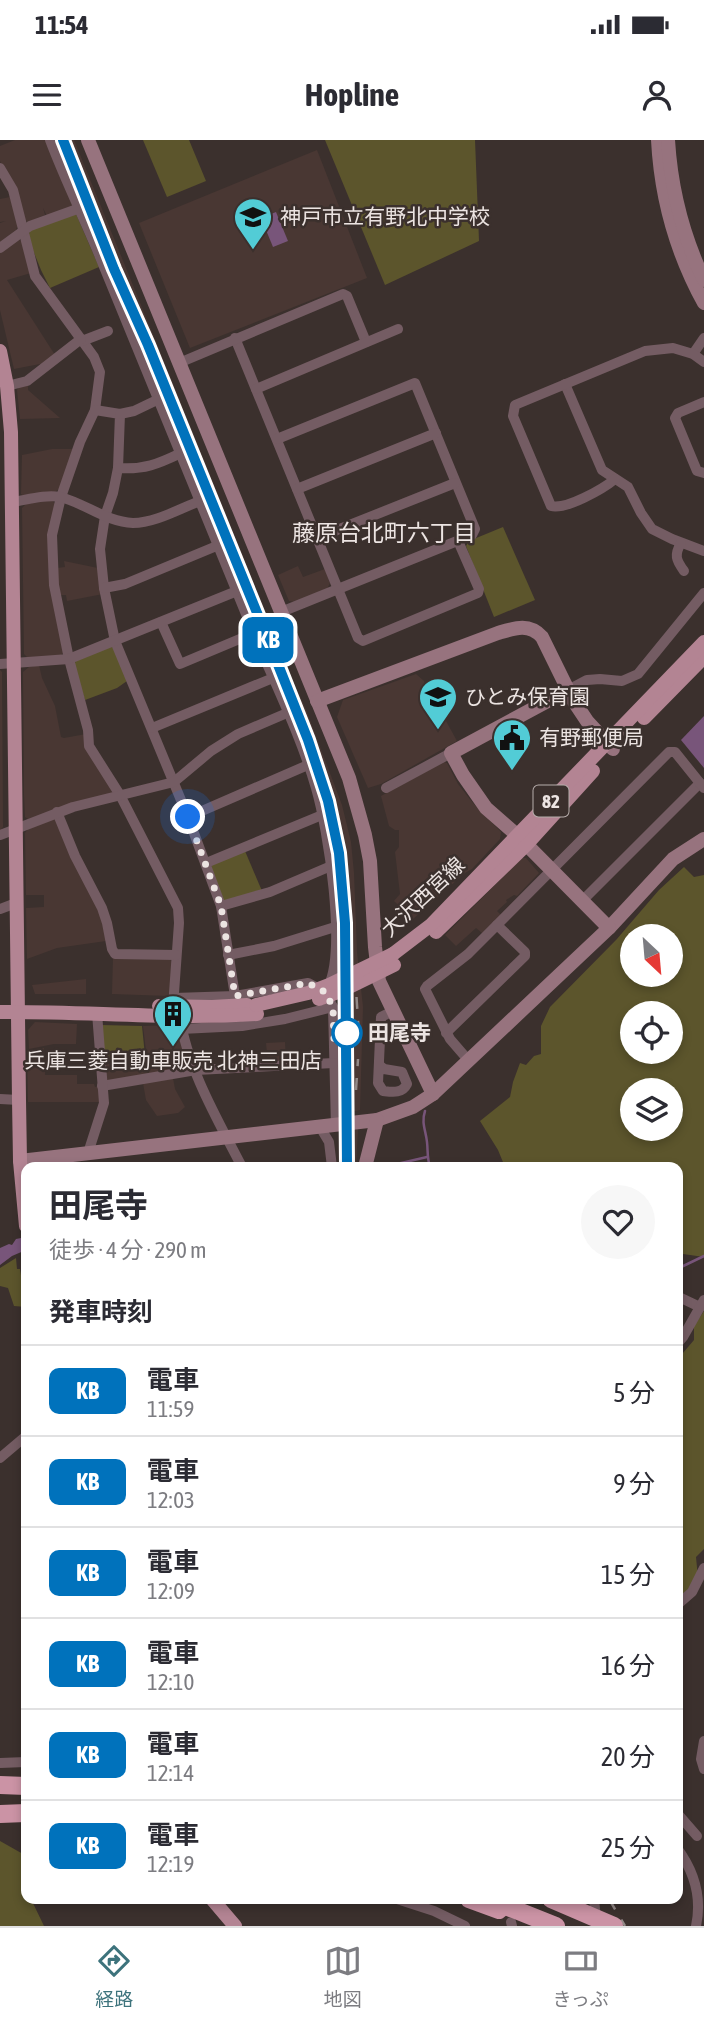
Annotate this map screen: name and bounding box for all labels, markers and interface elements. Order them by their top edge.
text: 11:54 [35,10,89,40]
icon: menu [28,76,66,114]
text: Hopline [305,76,399,113]
icon: person [638,76,676,114]
school or university icon: 神戸市立有野北中学校 [232,196,274,251]
place label: 神戸市立有野北中学校 [280,204,490,228]
district label: 藤原台北町六丁目 [292,520,476,546]
line badge: KB [236,617,300,663]
text: KB [256,626,280,653]
school or university icon: ひとみ保育園 [417,676,459,731]
place label: ひとみ保育園 [465,684,590,708]
public building icon: 有野郵便局 [491,717,533,772]
place label: 有野郵便局 [539,725,644,749]
road number: 82 [534,786,568,816]
your location [170,799,205,834]
street label: 大沢西宮線 [376,852,469,941]
north arrow [620,924,682,987]
map controls [620,924,683,1141]
building icon: 兵庫三菱自動車販売 北神三田店 [152,993,194,1048]
button: locate [620,1001,683,1064]
marker: 田尾寺 [332,1018,362,1048]
place label: 田尾寺 [368,1020,431,1044]
place label: 兵庫三菱自動車販売 北神三田店 [25,1048,321,1072]
button: layers [620,1078,683,1141]
button: heart [581,1185,655,1259]
text: 田尾寺 [49,1186,148,1224]
text: 徒歩 · 4 分 · 290 m [49,1237,207,1263]
text: 発車時刻 [49,1297,153,1327]
text: 電車 [147,1365,199,1395]
text: KB [76,1377,99,1404]
text: 5 分 [613,1378,655,1408]
text: 11:59 [147,1396,194,1422]
text: 電車 [147,1456,199,1486]
text: KB [76,1468,99,1495]
text: 9 分 [613,1469,655,1499]
text: 12:03 [147,1487,195,1513]
text: 電車 [147,1547,199,1577]
text: KB [76,1559,99,1586]
text: 15 分 [601,1560,655,1590]
text: 12:09 [147,1578,195,1604]
text: 電車 [147,1638,199,1668]
text: KB [76,1650,99,1677]
text: 16 分 [601,1651,655,1681]
text: 12:10 [147,1669,194,1695]
text: 電車 [147,1729,199,1759]
text: KB [76,1741,99,1768]
text: 20 分 [601,1742,655,1772]
text: 12:14 [147,1760,194,1786]
text: 電車 [147,1820,199,1850]
text: KB [76,1832,99,1859]
text: 25 分 [601,1833,655,1863]
text: 12:19 [147,1851,194,1877]
tab: 経路 [95,1942,133,2011]
tab: 地図 [324,1942,362,2011]
tab: きっぷ [552,1942,609,2011]

